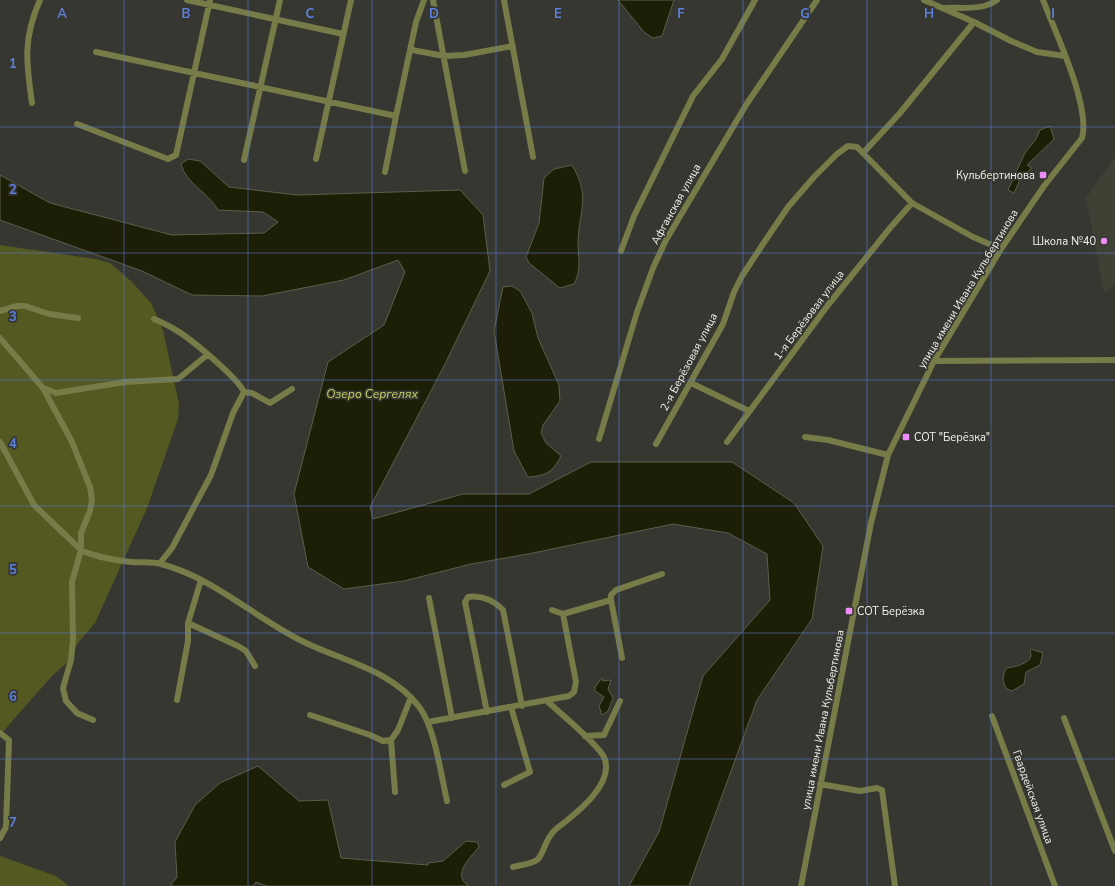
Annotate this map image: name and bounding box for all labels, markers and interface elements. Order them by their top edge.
text: A [57,5,67,23]
text: B [182,5,191,23]
text: C [306,5,315,23]
text: D [429,5,439,23]
text: E [554,5,562,23]
text: F [677,5,685,23]
text: G [800,5,810,23]
text: H [924,5,934,23]
text: I [1051,5,1055,23]
text: 1 [9,55,17,73]
street label: Афганская улица [648,161,704,247]
place label: Кульбертинова [956,168,1035,183]
marker: Кульбертинова [1038,170,1048,180]
text: 2 [9,181,17,199]
street label: улица имени Ивана Кульбертинова [914,207,1022,371]
place label: Школа №40 [1032,234,1096,249]
marker: Школа №40 [1099,236,1109,246]
street label: 1-я Берёзовая улица [770,267,848,363]
text: 3 [9,308,17,326]
street label: 2-я Берёзовая улица [657,310,721,414]
water label: Озеро Сергелях [326,386,418,402]
place label: СОТ "Берёзка" [914,430,990,445]
marker: СОТ "Берёзка" [901,432,911,442]
text: 4 [9,435,17,453]
text: 5 [9,561,17,579]
place label: СОТ Берёзка [857,604,925,619]
marker: СОТ Берёзка [844,606,854,616]
street label: улица имени Ивана Кульбертинова [798,629,848,811]
text: 6 [9,688,17,706]
street label: Гвардейская улица [1009,748,1057,846]
text: 7 [9,814,17,832]

